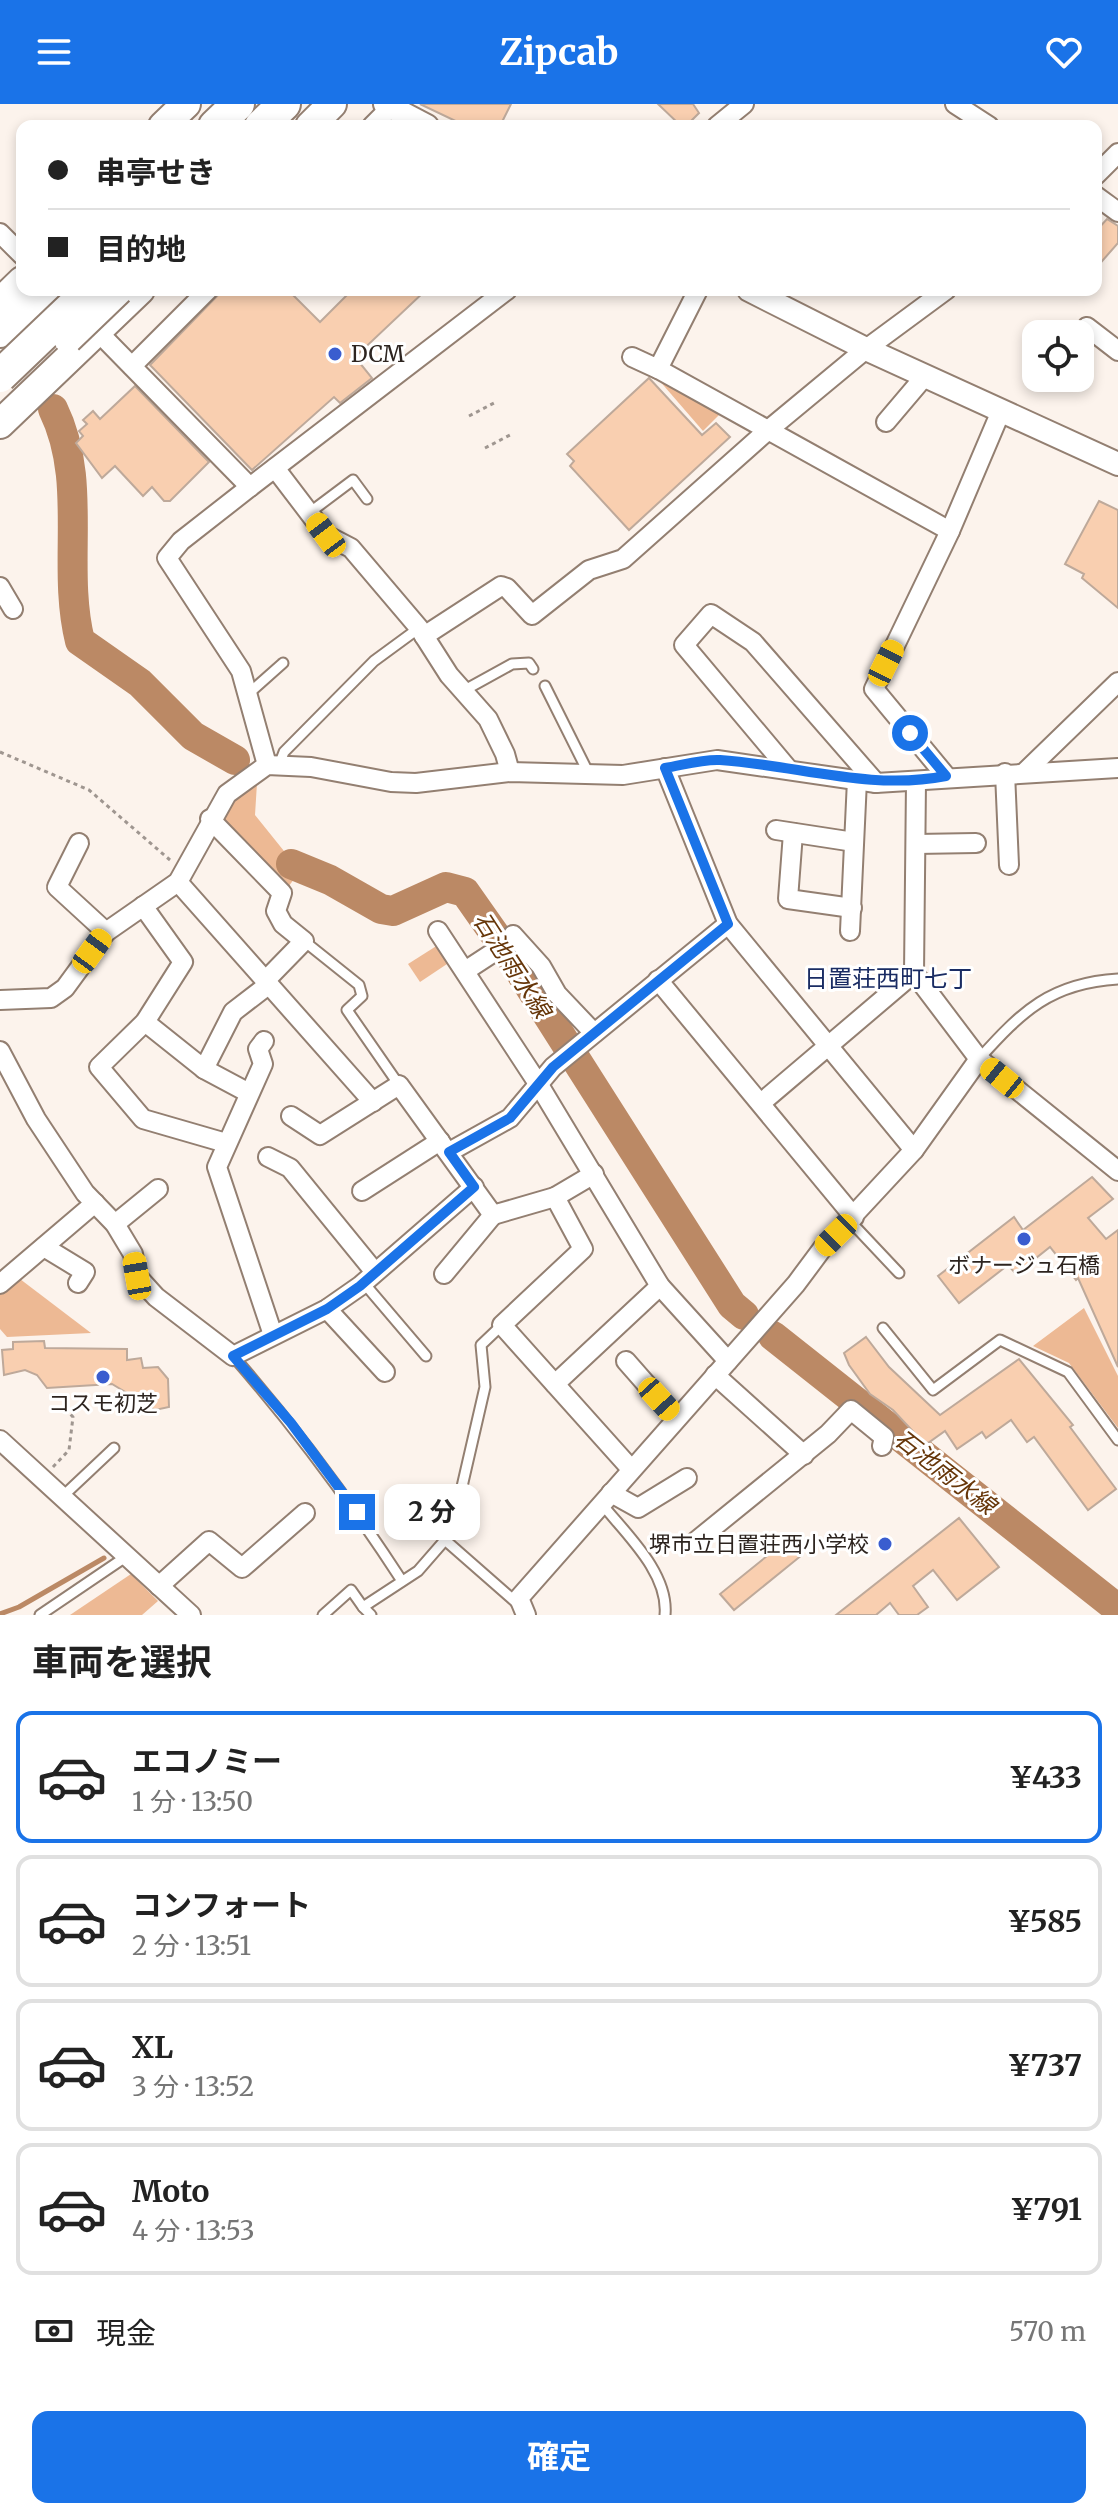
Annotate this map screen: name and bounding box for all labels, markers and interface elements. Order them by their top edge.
icon: menu [32,30,76,74]
text: Zipcab [500,30,618,75]
icon: heart [1042,30,1086,74]
text: 串亭せき [96,153,216,191]
text: 目的地 [96,230,186,268]
map controls [1022,320,1094,392]
button: locate [1022,320,1094,392]
place label: DCM [351,340,405,368]
marker: DCM [326,345,344,363]
car [302,509,350,561]
car [865,636,907,690]
route start [892,715,928,751]
water label: 石池雨水線 [466,906,559,1026]
car [68,925,116,977]
district label: 日置荘西町七丁 [804,963,972,994]
car [976,1054,1028,1102]
car [811,1210,861,1260]
marker: ボナージュ石橋 [1015,1230,1033,1248]
car [121,1250,153,1302]
place label: ボナージュ石橋 [948,1251,1100,1279]
marker: コスモ初芝 [94,1368,112,1386]
car [634,1373,684,1425]
place label: コスモ初芝 [48,1389,158,1417]
water label: 石池雨水線 [888,1423,1004,1523]
callout: 2 分 [385,1484,481,1540]
route end [339,1494,375,1530]
text: 2 分 [408,1495,456,1528]
place label: 堺市立日置荘西小学校 [649,1530,869,1558]
marker: 堺市立日置荘西小学校 [876,1535,894,1553]
text: 車両を選択 [32,1640,212,1685]
icon: car [36,1741,108,1813]
text: エコノミー [132,1742,282,1780]
text: ¥433 [1009,1758,1082,1796]
text: 1 分 · 13:50 [132,1785,253,1818]
icon: car [36,1885,108,1957]
text: コンフォート [132,1886,311,1924]
text: ¥585 [1007,1902,1082,1940]
text: 2 分 · 13:51 [132,1929,251,1962]
text: XL [132,2028,173,2066]
icon: car [36,2029,108,2101]
text: ¥737 [1007,2046,1082,2084]
text: 3 分 · 13:52 [132,2070,254,2103]
text: Moto [132,2172,210,2210]
icon: car [36,2173,108,2245]
text: ¥791 [1010,2190,1082,2228]
text: 4 分 · 13:53 [132,2214,255,2247]
icon: cash [32,2309,76,2353]
text: 現金 [96,2314,156,2352]
text: 570 m [1009,2315,1086,2348]
button: 確定 [32,2411,1086,2503]

